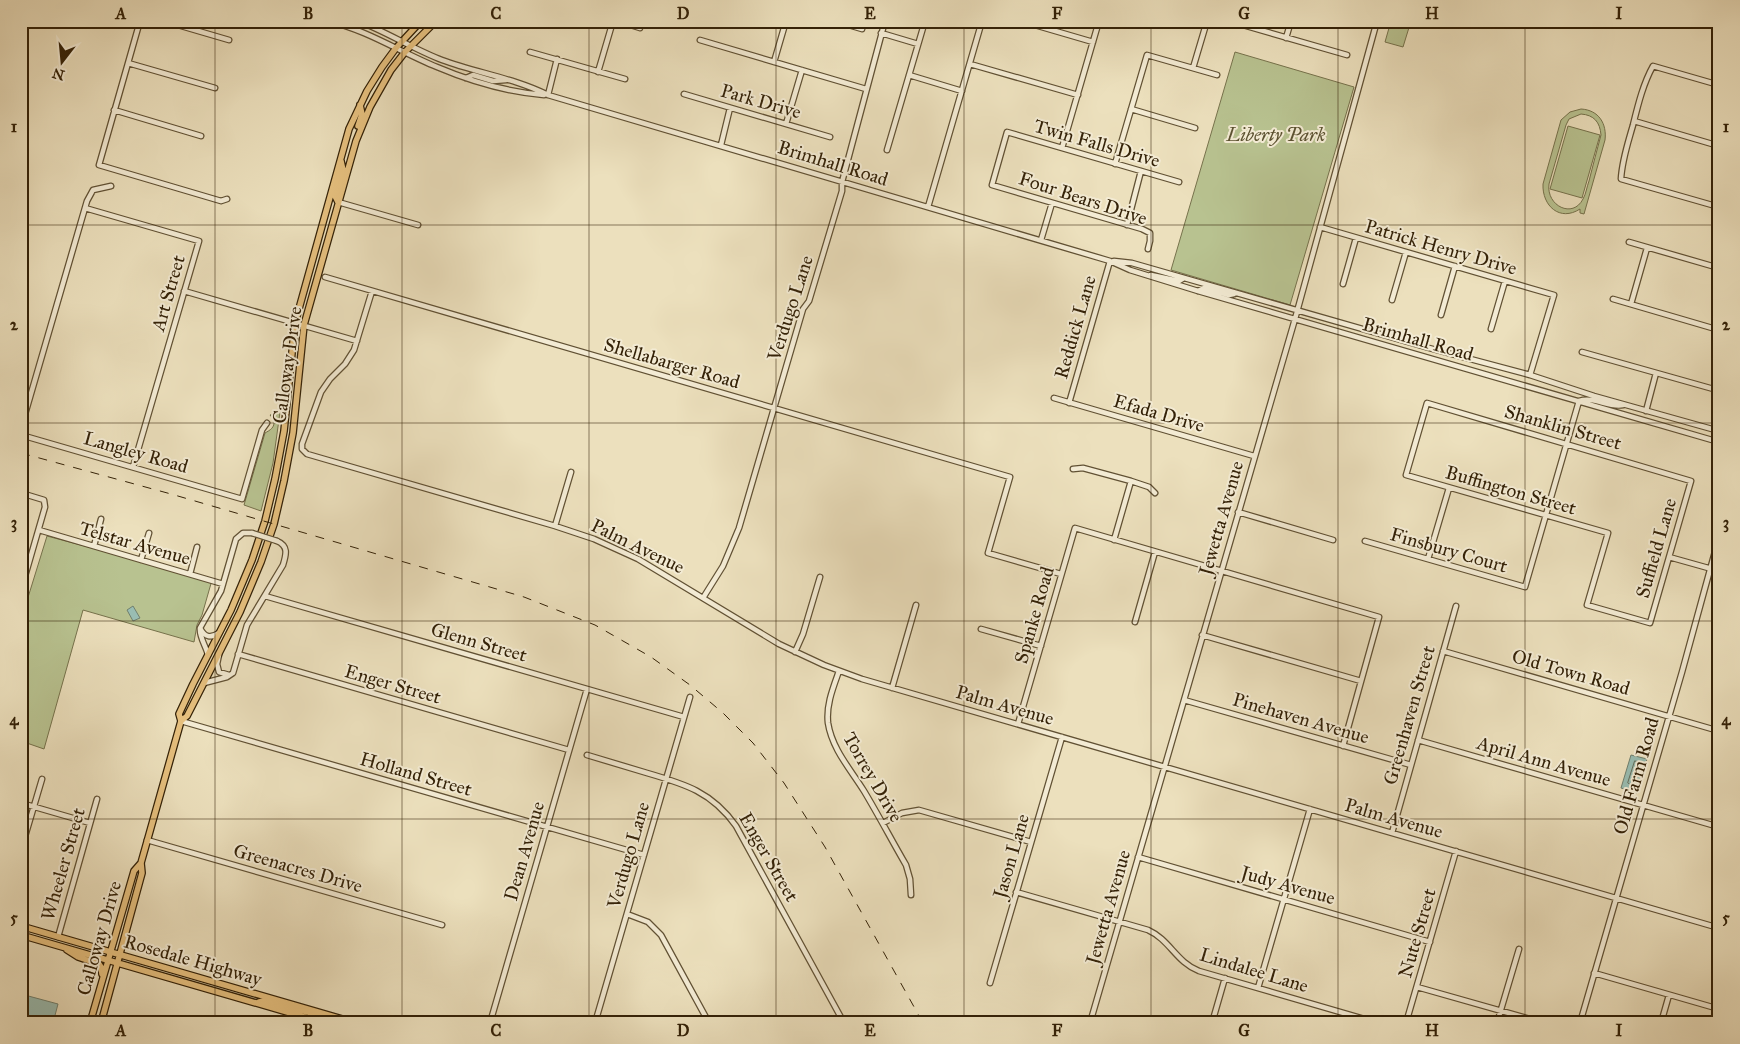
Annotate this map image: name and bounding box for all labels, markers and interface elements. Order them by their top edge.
text: A [115,4,127,23]
text: B [303,4,313,23]
text: C [491,4,502,23]
text: D [677,4,690,23]
text: E [864,4,876,23]
text: F [1052,4,1063,23]
text: G [1238,4,1250,23]
text: H [1425,4,1439,23]
text: I [1616,4,1623,23]
north arrow [38,38,88,88]
text: N [50,64,67,84]
street label: Park Drive [718,79,804,123]
street label: Twin Falls Drive [1031,114,1163,172]
text: 1 [11,117,18,136]
text: 1 [1723,117,1730,136]
park label: Liberty Park [1226,123,1326,146]
street label: Brimhall Road [775,135,891,191]
street label: Four Bears Drive [1016,166,1150,230]
street label: Patrick Henry Drive [1362,214,1520,280]
street label: Art Street [146,252,190,335]
street label: Verdugo Lane [762,252,819,365]
street label: Reddick Lane [1049,273,1101,381]
street label: Calloway Drive [267,305,307,425]
street label: Brimhall Road [1360,312,1477,366]
text: 2 [10,315,19,334]
text: 2 [1722,315,1731,334]
street label: Shellabarger Road [601,333,743,395]
street label: Efada Drive [1111,389,1207,437]
street label: Shanklin Street [1502,399,1624,455]
street label: Langley Road [81,426,191,479]
street label: Jewetta Avenue [1193,458,1249,580]
street label: Buffington Street [1443,460,1579,521]
street label: Suffield Lane [1631,495,1681,601]
text: 3 [11,513,17,533]
text: 3 [1723,513,1729,533]
street label: Palm Avenue [588,514,688,578]
street label: Telstar Avenue [77,516,193,570]
street label: Finsbury Court [1388,522,1511,578]
street label: Spanke Road [1009,563,1059,666]
street label: Glenn Street [428,617,530,667]
street label: Greenhaven Street [1378,642,1440,787]
street label: Old Town Road [1509,644,1633,700]
street label: Enger Street [342,659,444,710]
street label: Palm Avenue [953,680,1057,730]
street label: Pinehaven Avenue [1230,688,1372,748]
text: 4 [10,710,20,730]
text: 4 [1722,710,1732,730]
street label: Old Farm Road [1608,714,1664,837]
street label: Torrey Drive [838,728,908,826]
street label: April Ann Avenue [1473,731,1614,791]
street label: Holland Street [357,747,475,801]
street label: Palm Avenue [1342,793,1446,843]
street label: Dean Avenue [499,799,549,903]
street label: Verdugo Lane [602,799,655,912]
street label: Wheeler Street [36,805,90,923]
street label: Enger Street [733,808,804,906]
street label: Jason Lane [987,811,1035,903]
street label: Greenacres Drive [231,839,365,897]
street label: Jewetta Avenue [1080,847,1136,969]
street label: Judy Avenue [1236,860,1338,910]
street label: Calloway Drive [72,878,126,998]
street label: Nute Street [1393,885,1441,980]
text: 5 [10,908,18,927]
text: 5 [1722,908,1730,927]
street label: Rosedale Highway [121,929,266,992]
street label: Lindalee Lane [1197,943,1311,997]
text: A [115,1021,127,1040]
text: B [303,1021,313,1040]
text: C [491,1021,502,1040]
text: D [677,1021,690,1040]
text: E [864,1021,876,1040]
text: F [1052,1021,1063,1040]
text: G [1238,1021,1250,1040]
text: H [1425,1021,1439,1040]
text: I [1616,1021,1623,1040]

